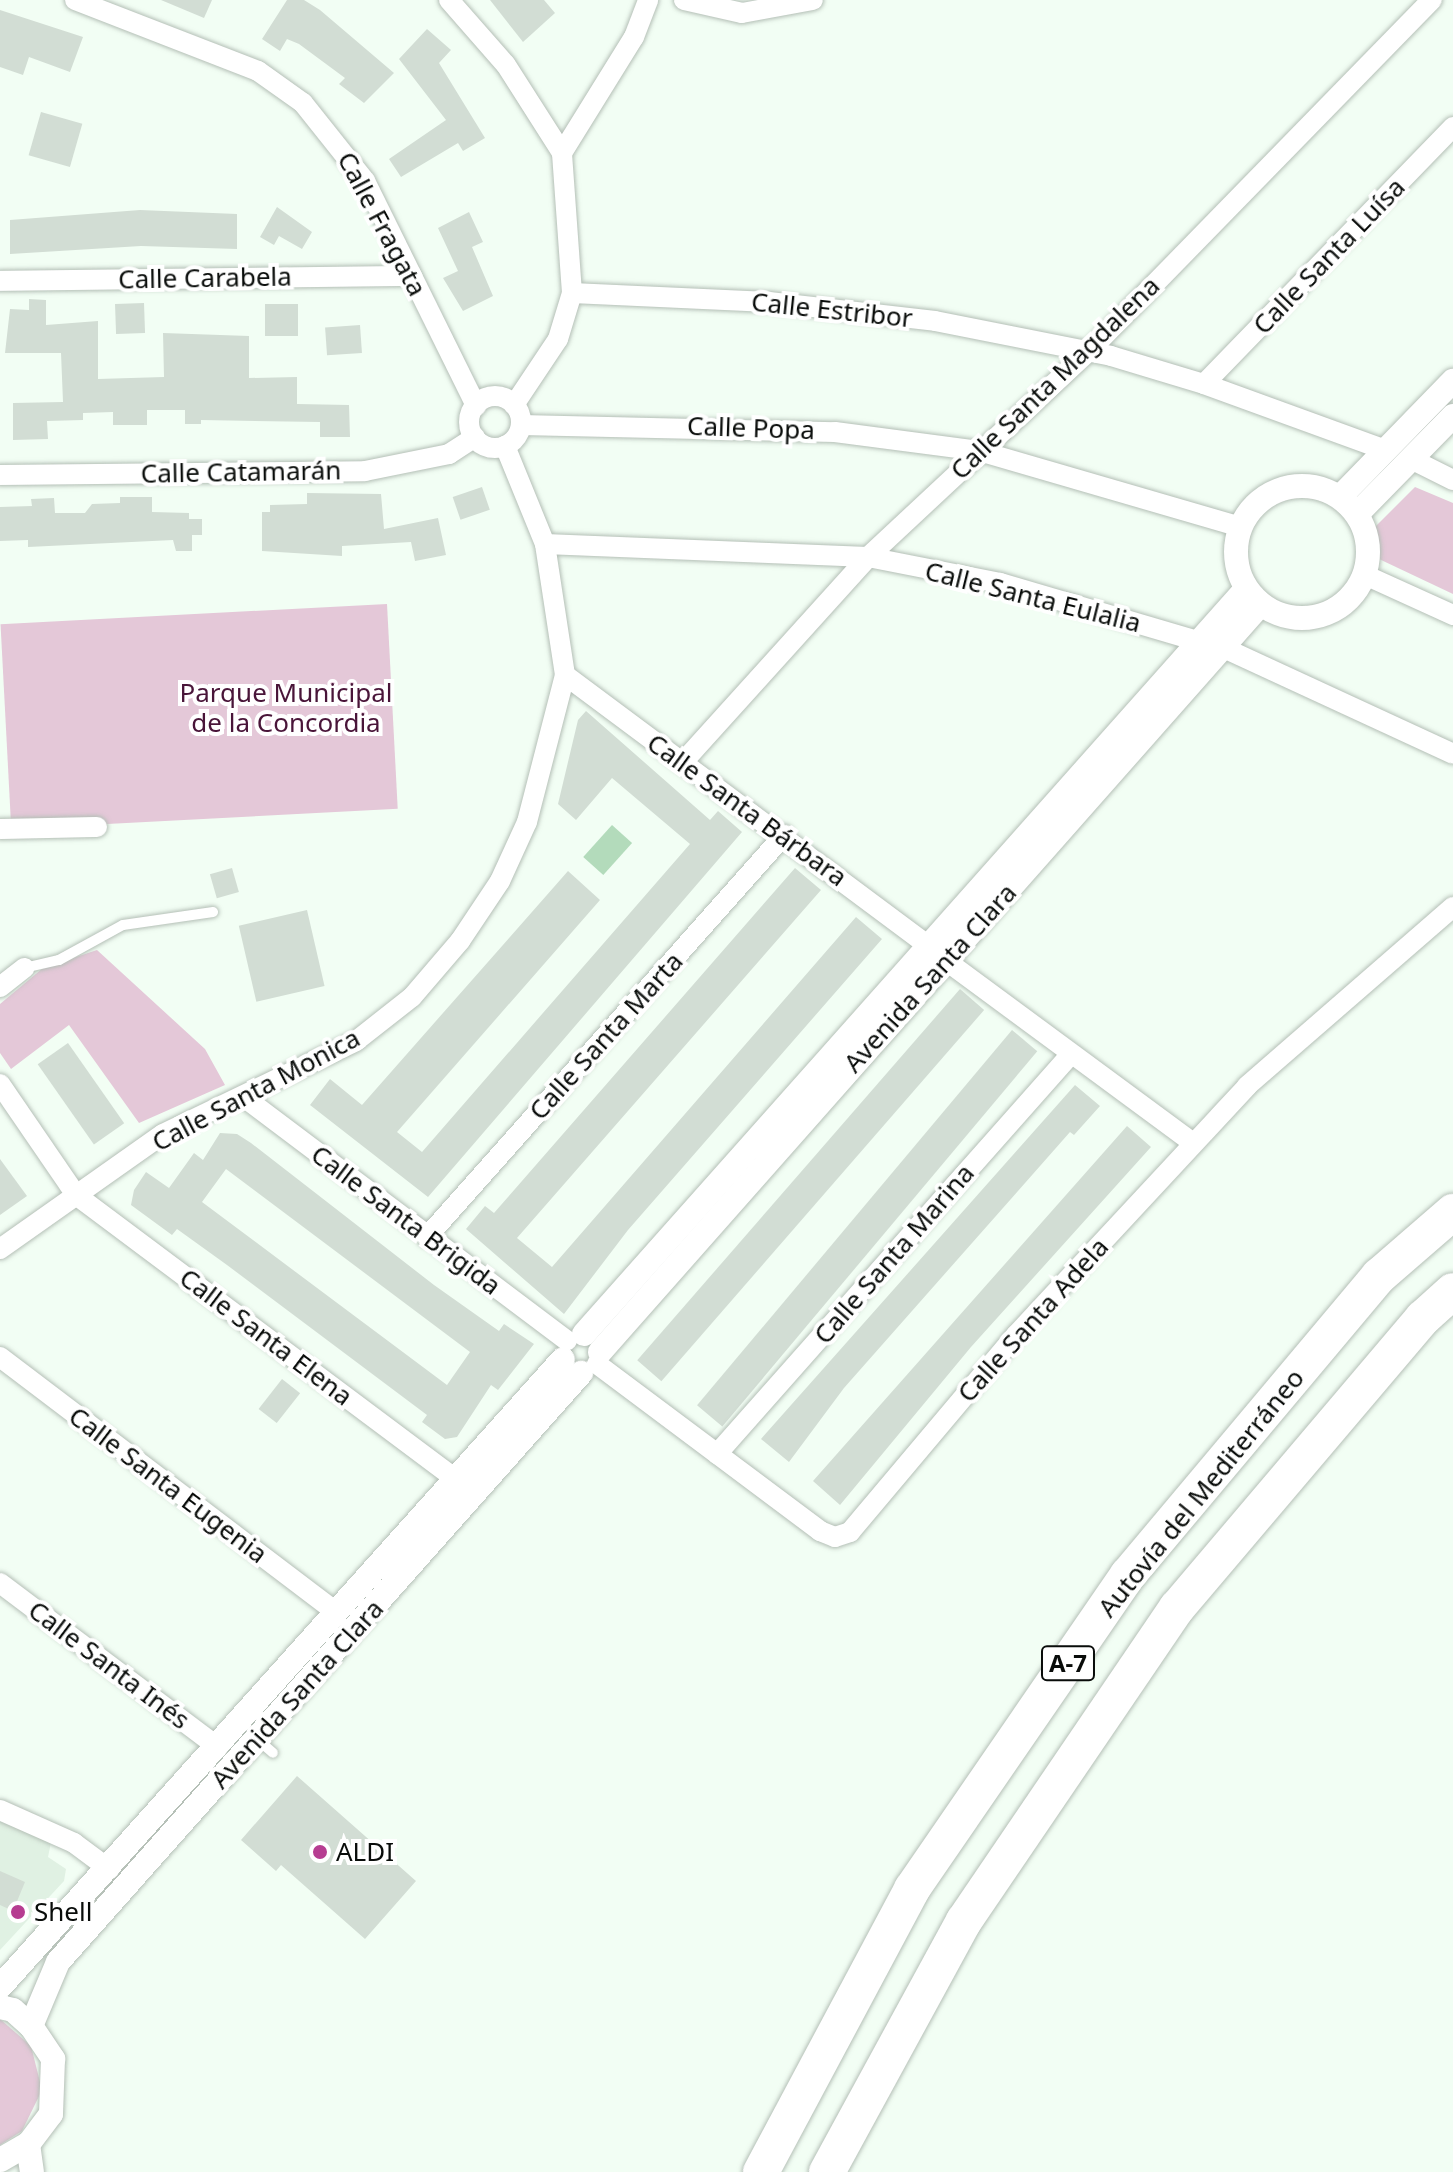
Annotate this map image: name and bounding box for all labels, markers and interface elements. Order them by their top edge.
street label: Calle Fragata [331,147,433,301]
street label: Calle Santa Luísa [1247,171,1411,341]
street label: Calle Carabela [118,261,292,295]
street label: Calle Santa Magdalena [944,270,1166,486]
street label: Calle Estribor [750,286,914,334]
street label: Calle Popa [687,410,815,446]
street label: Calle Catamarán [140,455,342,489]
street label: Calle Santa Eulalia [922,555,1144,639]
park label: Parque Municipal de la Concordia [180,677,392,738]
street label: Calle Santa Bárbara [641,727,853,893]
street label: Avenida Santa Clara [837,877,1023,1079]
street label: Calle Santa Marta [523,946,689,1126]
street label: Calle Santa Monica [147,1022,365,1158]
street label: Calle Santa Brigida [305,1139,507,1301]
street label: Calle Santa Marina [808,1158,980,1350]
street label: Calle Santa Adela [951,1232,1115,1408]
street label: Calle Santa Elena [174,1262,358,1412]
street label: Autovía del Mediterráneo [1091,1363,1311,1623]
street label: Calle Santa Eugenia [63,1400,273,1570]
street label: Avenida Santa Clara [204,1593,390,1795]
street label: Calle Santa Inés [22,1594,196,1736]
road number: A-7 [1040,1643,1096,1683]
place label: ALDI [336,1836,394,1868]
marker: ALDI [311,1843,329,1861]
place label: Shell [34,1896,92,1928]
marker: Shell [9,1903,27,1921]

